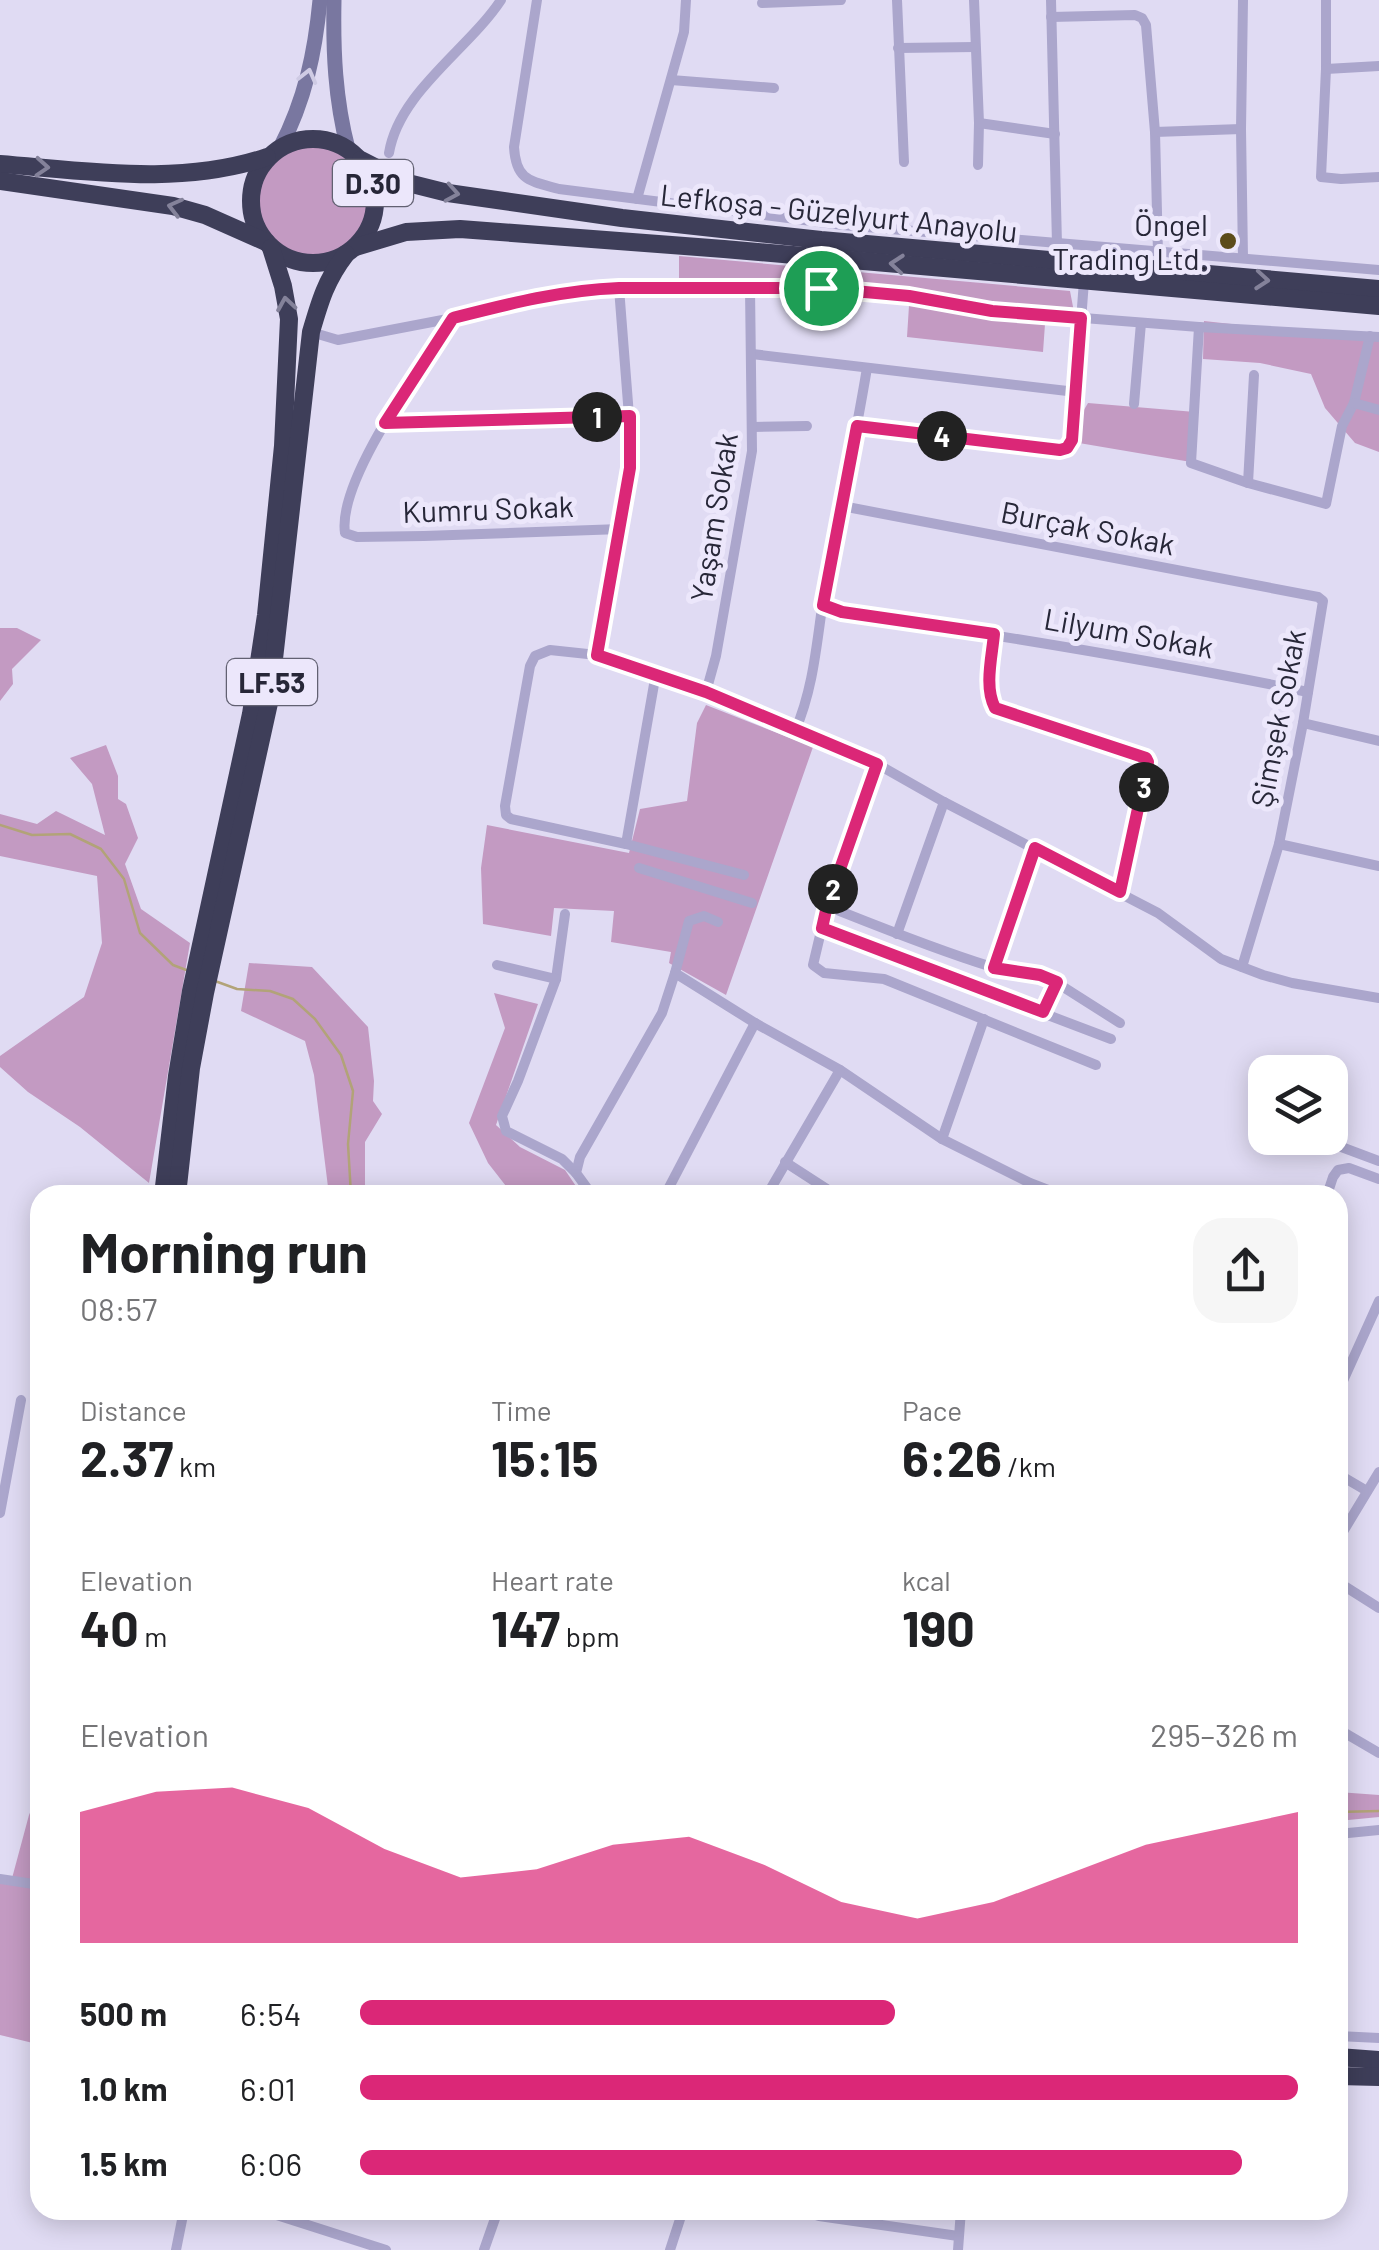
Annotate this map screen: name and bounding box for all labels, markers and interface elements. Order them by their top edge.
one-way arrow [296,68,317,85]
one-way arrow [35,156,51,177]
road number: D.30 [333,160,413,206]
street label: Lefkoşa - Güzelyurt Anayolu [659,175,1019,249]
one-way arrow [444,182,461,203]
one-way arrow [167,198,184,219]
place label: Öngel Trading Ltd. [1052,206,1208,276]
marker: Öngel Trading Ltd. [1217,230,1239,252]
pin [779,246,864,331]
one-way arrow [888,254,904,276]
icon: arrive [794,261,849,316]
one-way arrow [1255,268,1271,290]
one-way arrow [276,296,297,313]
pin: 1 [572,392,622,442]
text: 1 [592,400,602,434]
pin: 4 [917,411,967,461]
text: 4 [934,419,950,453]
street label: Yaşam Sokak [682,430,744,604]
street label: Kumru Sokak [402,487,574,529]
street label: Burçak Sokak [998,493,1178,561]
street label: Lilyum Sokak [1042,599,1216,665]
street label: Şimşek Sokak [1242,626,1312,810]
road number: LF.53 [227,659,317,705]
pin: 3 [1119,762,1169,812]
text: 3 [1136,770,1152,804]
pin: 2 [808,864,858,914]
text: 2 [825,872,841,906]
map controls [1248,1055,1348,1155]
button: layers [1248,1055,1348,1155]
text: Morning run [80,1218,368,1284]
button: share [1193,1218,1298,1323]
text: 08:57 [80,1289,157,1327]
text: Distance [80,1393,187,1427]
text: Time [491,1393,552,1427]
text: Pace [902,1393,962,1427]
text: 2.37 [80,1427,173,1487]
text: 15:15 [491,1427,599,1487]
text: 6:26 [902,1427,1002,1487]
text: km [173,1449,216,1483]
text: /km [1002,1449,1056,1483]
text: Elevation [80,1563,193,1597]
text: Heart rate [491,1563,614,1597]
text: kcal [902,1563,951,1597]
text: 40 [80,1597,139,1657]
text: 147 [491,1597,560,1657]
text: 190 [902,1597,975,1657]
text: m [139,1619,168,1653]
text: bpm [560,1619,620,1653]
text: Elevation [80,1715,209,1753]
text: 295–326 m [1150,1715,1298,1753]
text: 500 m [80,1994,167,2032]
text: 6:54 [240,1994,301,2032]
text: 1.0 km [80,2069,168,2107]
text: 6:01 [240,2069,296,2107]
text: 1.5 km [80,2144,167,2182]
text: 6:06 [240,2144,302,2182]

